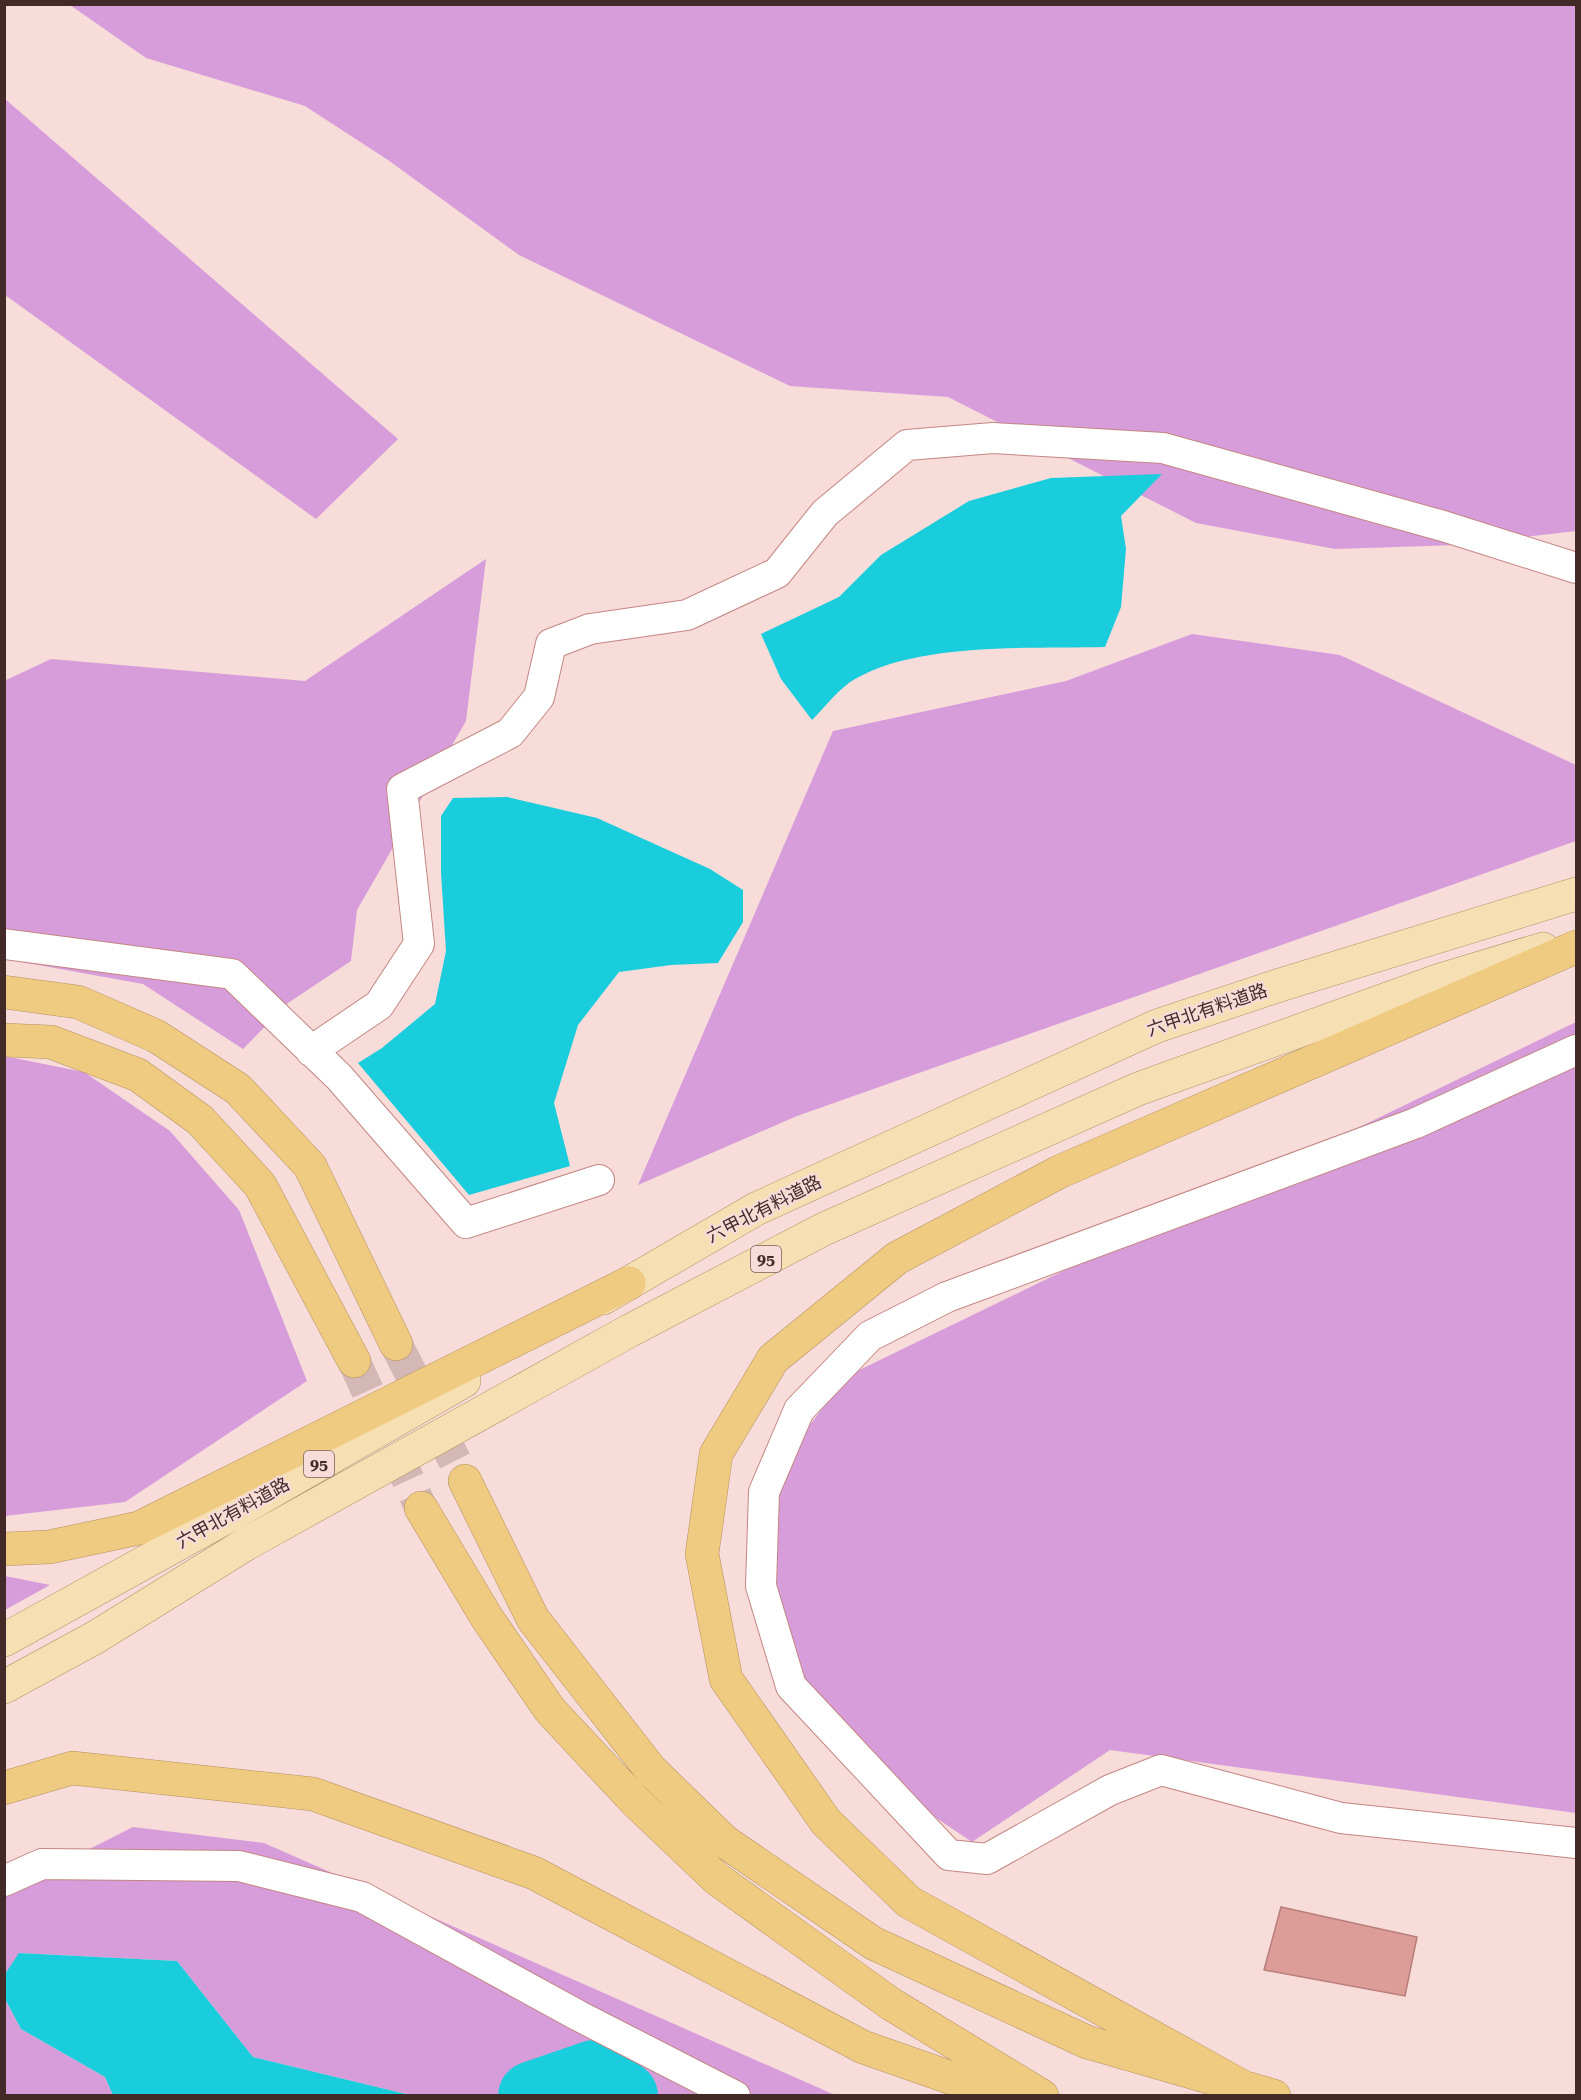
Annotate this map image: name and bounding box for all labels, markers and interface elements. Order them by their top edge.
street label: 六甲北有料道路 [1144,979,1270,1040]
street label: 六甲北有料道路 [703,1171,825,1247]
road number: 95 [751,1246,781,1272]
road number: 95 [304,1451,334,1477]
street label: 六甲北有料道路 [173,1473,293,1552]

